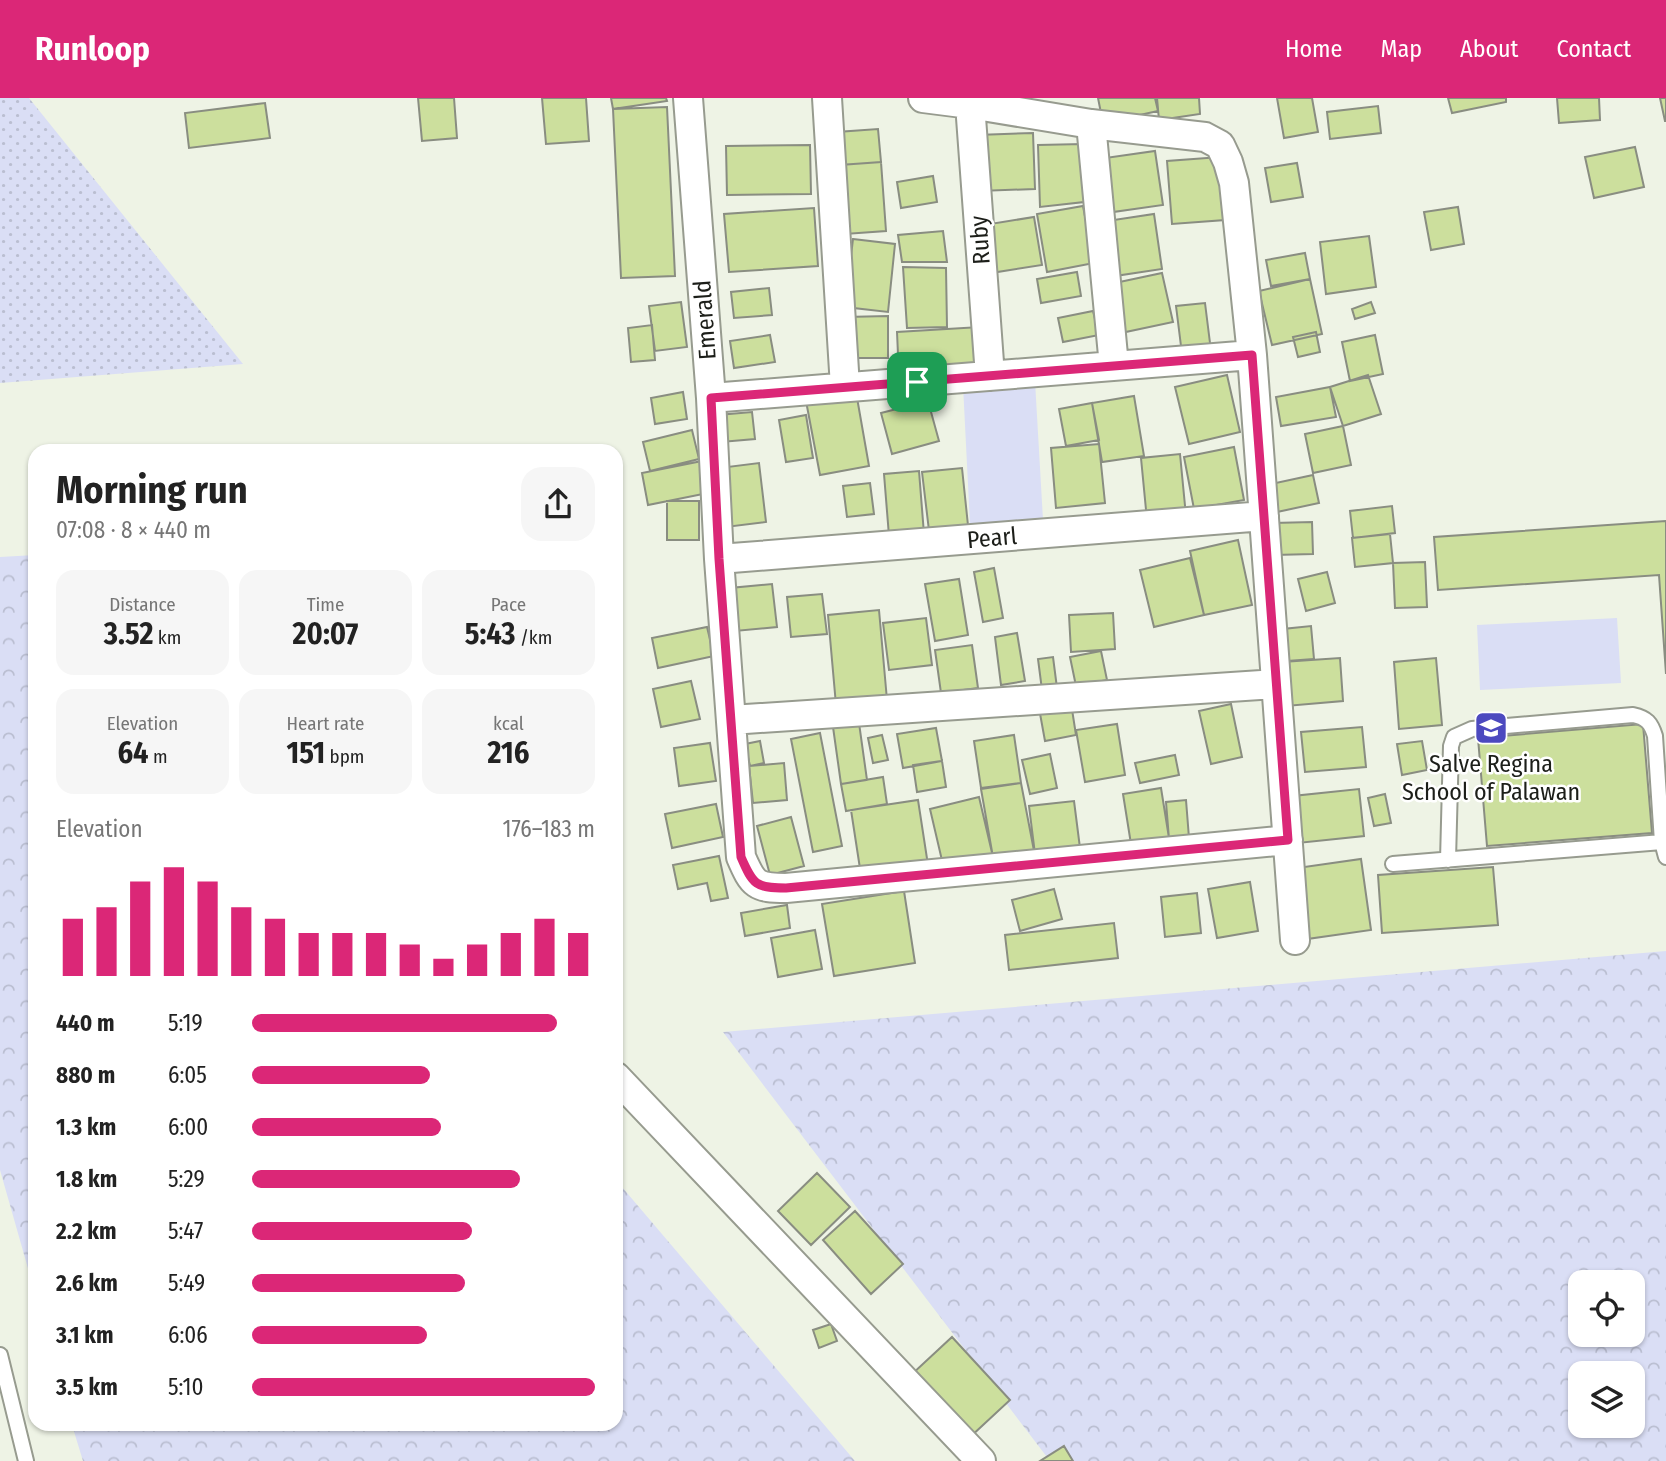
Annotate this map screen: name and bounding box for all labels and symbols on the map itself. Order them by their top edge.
street label: Ruby [964,214,996,265]
street label: Emerald [688,279,722,361]
pin [887,352,947,412]
street label: Pearl [966,522,1018,554]
school or university icon: Salve Regina School of Palawan [1472,709,1510,747]
place label: Salve Regina School of Palawan [1402,750,1580,806]

